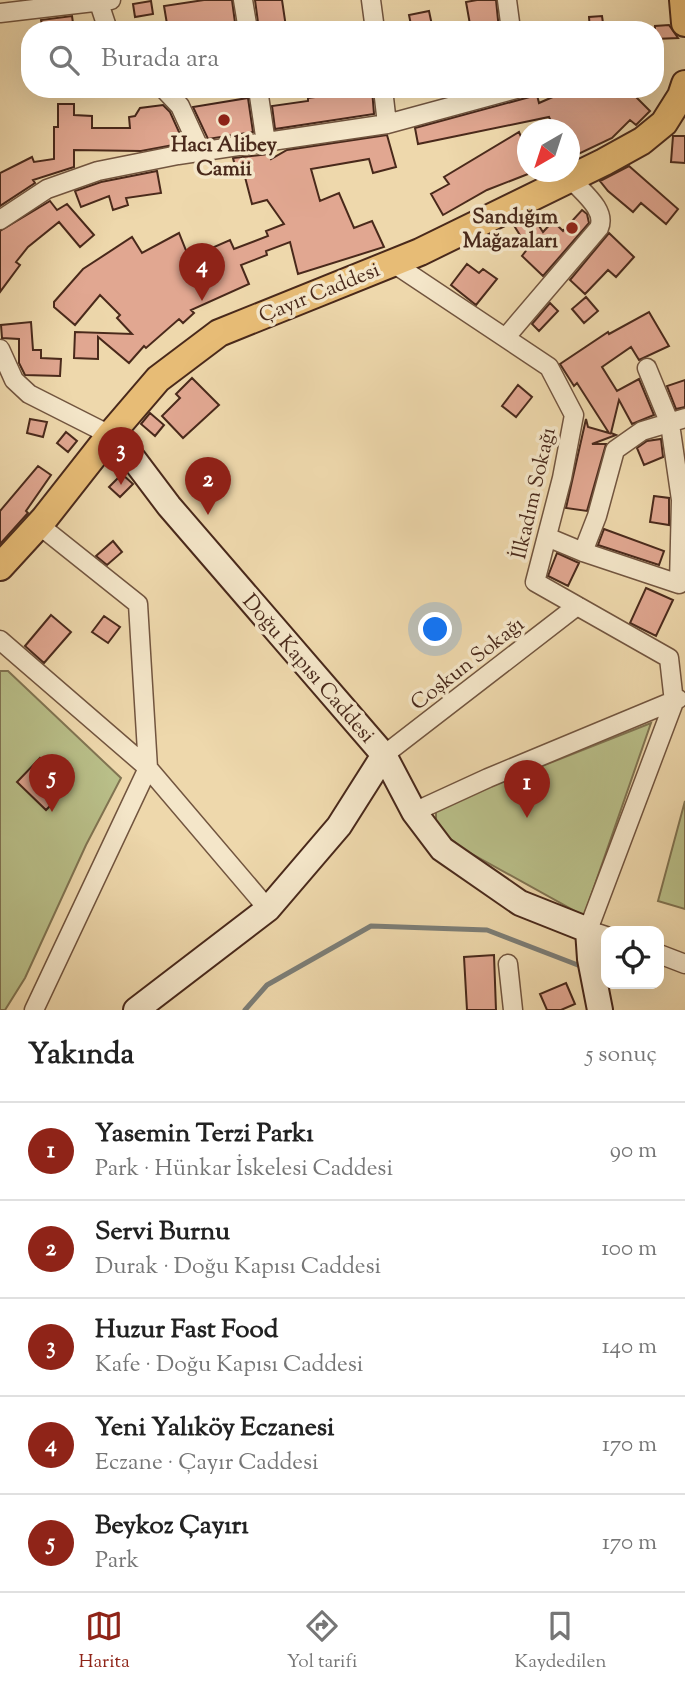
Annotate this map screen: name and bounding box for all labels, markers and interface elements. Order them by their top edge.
search box [21,21,664,98]
icon: search [45,41,83,79]
text: Burada ara [101,41,219,78]
marker: Hacı Alibey Camii [216,112,232,128]
north arrow [517,119,580,182]
place label: Hacı Alibey Camii [171,131,278,185]
place label: Sandığım Mağazaları [463,203,559,257]
marker: Sandığım Mağazaları [564,220,580,236]
pin: 4 [179,243,225,301]
street label: Çayır Caddesi [255,256,385,332]
street label: İlkadım Sokağı [505,425,565,562]
pin: 3 [98,427,144,485]
pin: 2 [185,457,231,515]
street label: Doğu Kapısı Caddesi [234,588,381,751]
street label: Coşkun Sokağı [405,611,531,719]
your location [418,612,452,646]
pin: 5 [29,754,75,812]
pin: 1 [504,760,550,818]
map controls [601,926,664,989]
button: locate [601,926,664,989]
text: Yakında [28,1034,134,1077]
text: 5 sonuç [586,1039,657,1072]
text: Yasemin Terzi Parkı [95,1116,314,1153]
text: 1 [47,1135,55,1168]
text: 90 m [610,1135,657,1168]
text: Park · Hünkar İskelesi Caddesi [95,1153,393,1186]
text: Servi Burnu [95,1214,230,1251]
text: 2 [46,1233,56,1266]
text: 100 m [601,1233,657,1266]
text: Durak · Doğu Kapısı Caddesi [95,1251,381,1284]
text: Huzur Fast Food [95,1312,278,1349]
text: 3 [46,1331,56,1364]
text: 140 m [602,1331,657,1364]
text: Kafe · Doğu Kapısı Caddesi [95,1349,363,1382]
text: Yeni Yalıköy Eczanesi [95,1410,334,1447]
text: 4 [45,1429,57,1462]
text: 170 m [602,1429,657,1462]
text: Eczane · Çayır Caddesi [95,1447,318,1480]
text: Beykoz Çayırı [95,1508,249,1545]
text: 5 [47,1527,55,1560]
text: 170 m [602,1527,657,1560]
text: Park [95,1545,139,1578]
tab: Harita [78,1607,130,1676]
tab: Yol tarifi [287,1607,357,1676]
tab: Kaydedilen [514,1607,607,1676]

